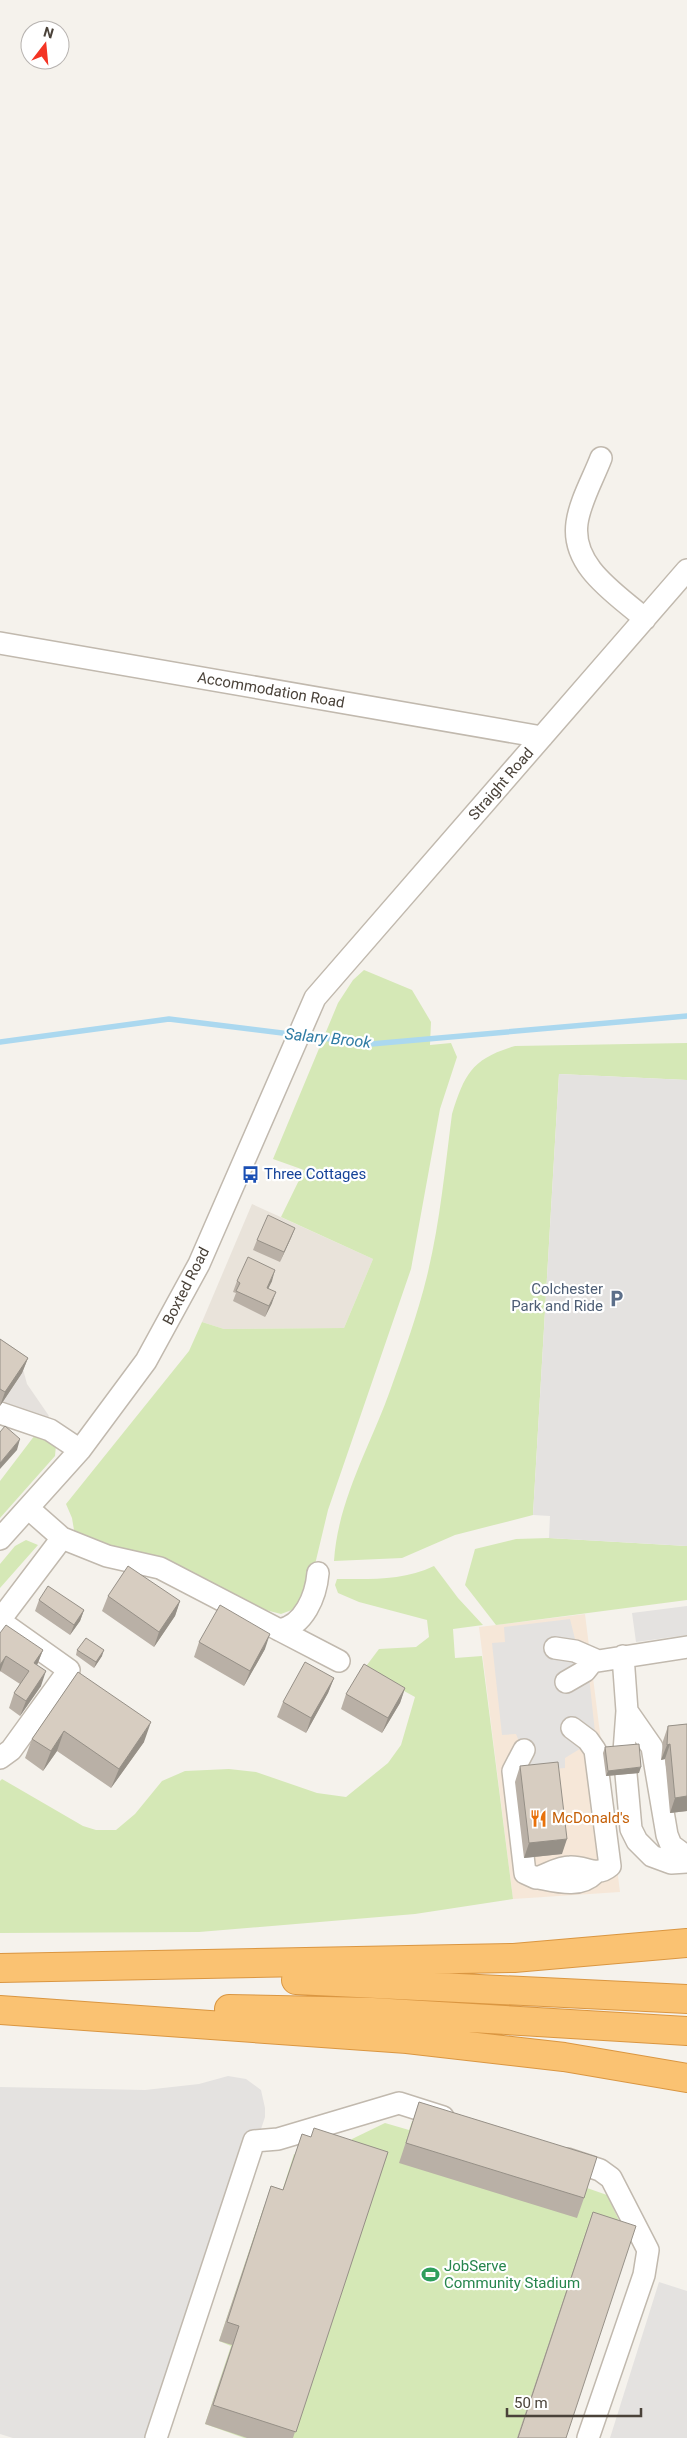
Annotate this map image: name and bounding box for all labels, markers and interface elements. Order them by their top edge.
north arrow [20,20,70,70]
text: N [42,23,56,42]
street label: Accommodation Road [196,668,346,712]
street label: Straight Road [465,744,537,824]
water label: Salary Brook [284,1024,373,1052]
bus stop icon: Three Cottages [240,1164,260,1184]
place label: Three Cottages [264,1165,366,1183]
street label: Boxted Road [159,1244,213,1328]
place label: Colchester Park and Ride [511,1280,603,1315]
parking icon: Colchester Park and Ride [607,1288,627,1308]
restaurant icon: McDonald's [528,1808,548,1828]
place label: McDonald's [552,1809,630,1827]
place label: JobServe Community Stadium [444,2257,580,2292]
sports icon: JobServe Community Stadium [420,2265,440,2285]
scale bar [507,2386,641,2418]
text: 50 m [514,2394,548,2412]

